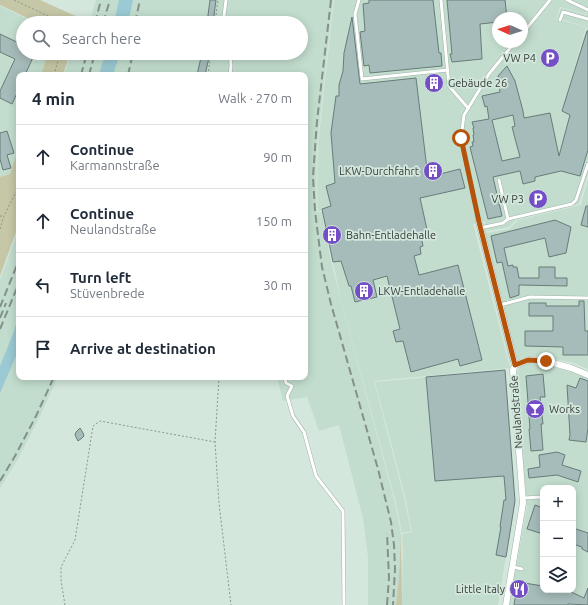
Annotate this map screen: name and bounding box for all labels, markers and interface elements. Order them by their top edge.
north arrow [492,12,528,48]
search box [16,16,308,60]
icon: search [30,27,52,49]
text: Search here [62,30,141,47]
parking icon: VW P4 [539,47,561,69]
place label: VW P4 [503,52,536,64]
building icon: Gebäude 26 [423,72,445,94]
place label: Gebäude 26 [448,77,507,89]
text: 4 min [32,89,75,108]
text: Walk · 270 m [218,91,292,105]
route start [452,129,470,147]
text: Continue [70,141,134,158]
icon: ahead [32,146,54,168]
text: 90 m [263,150,292,164]
text: Karmannstraße [70,158,160,172]
building icon: LKW-Durchfahrt [422,160,444,182]
place label: LKW-Durchfahrt [339,165,420,177]
parking icon: VW P3 [527,188,549,210]
place label: VW P3 [491,193,524,205]
text: Continue [70,205,134,222]
icon: ahead [32,210,54,232]
text: 150 m [256,214,292,228]
text: Neulandstraße [70,222,156,236]
building icon: Bahn-Entladehalle [321,224,343,246]
place label: Bahn-Entladehalle [346,229,436,241]
text: Turn left [70,269,131,286]
icon: left [32,274,54,296]
text: 30 m [263,278,292,292]
building icon: LKW-Entladehalle [353,280,375,302]
place label: LKW-Entladehalle [378,285,465,297]
text: Stüvenbrede [70,286,145,300]
icon: arrive [32,338,54,360]
text: Arrive at destination [70,340,216,357]
route end [537,352,555,370]
street label: Neulandstraße [507,375,525,449]
bar icon: Works [524,398,546,420]
place label: Works [549,403,580,415]
map controls [540,485,576,593]
button: + [540,485,576,521]
button: − [540,521,576,557]
button: layers [540,557,576,593]
restaurant icon: Little Italy [508,578,530,600]
place label: Little Italy [456,583,506,595]

